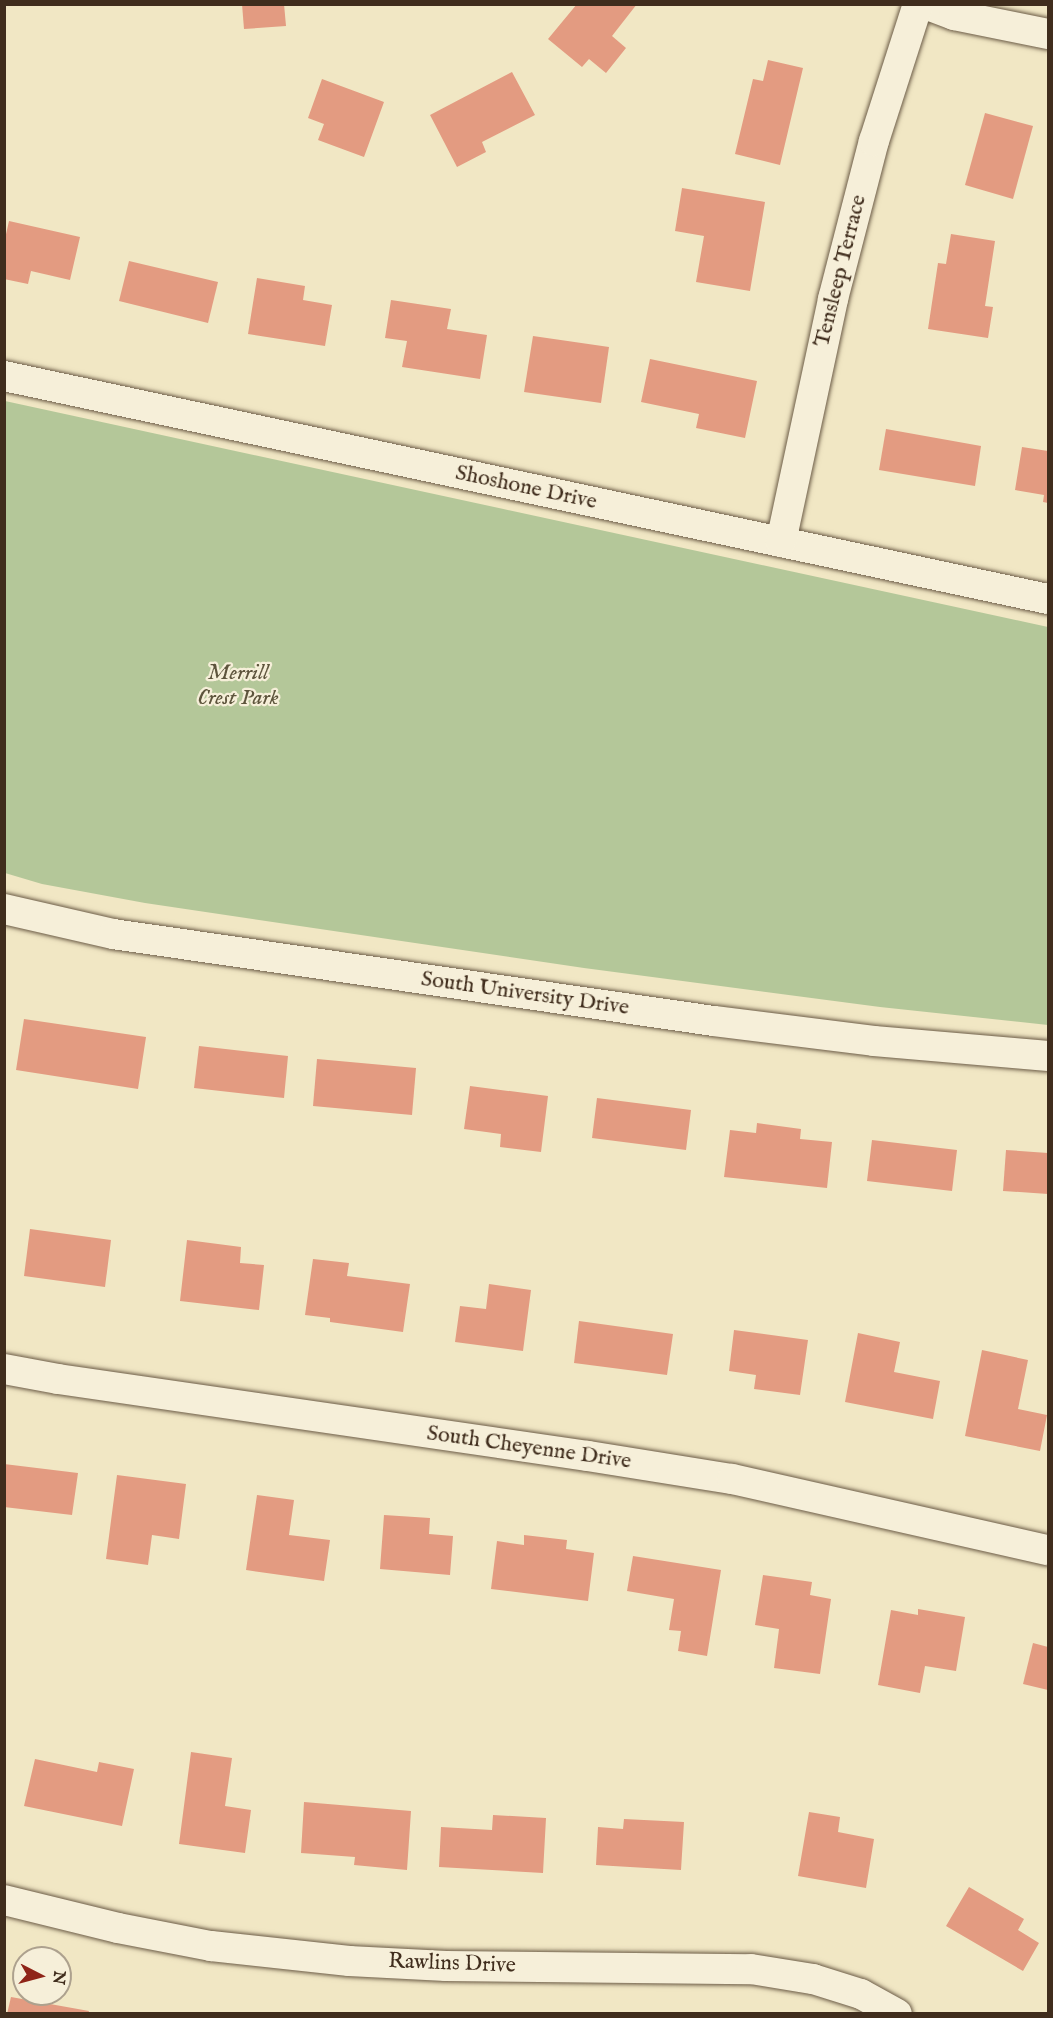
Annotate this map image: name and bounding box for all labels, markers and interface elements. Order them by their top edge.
street label: Tensleep Terrace [809,192,873,350]
street label: Shoshone Drive [453,460,599,516]
park label: Merrill Crest Park [197,660,279,712]
street label: South University Drive [419,966,631,1022]
street label: South Cheyenne Drive [425,1421,633,1475]
north arrow [12,1946,72,2006]
street label: Rawlins Drive [388,1949,516,1979]
text: N [47,1970,69,1986]

